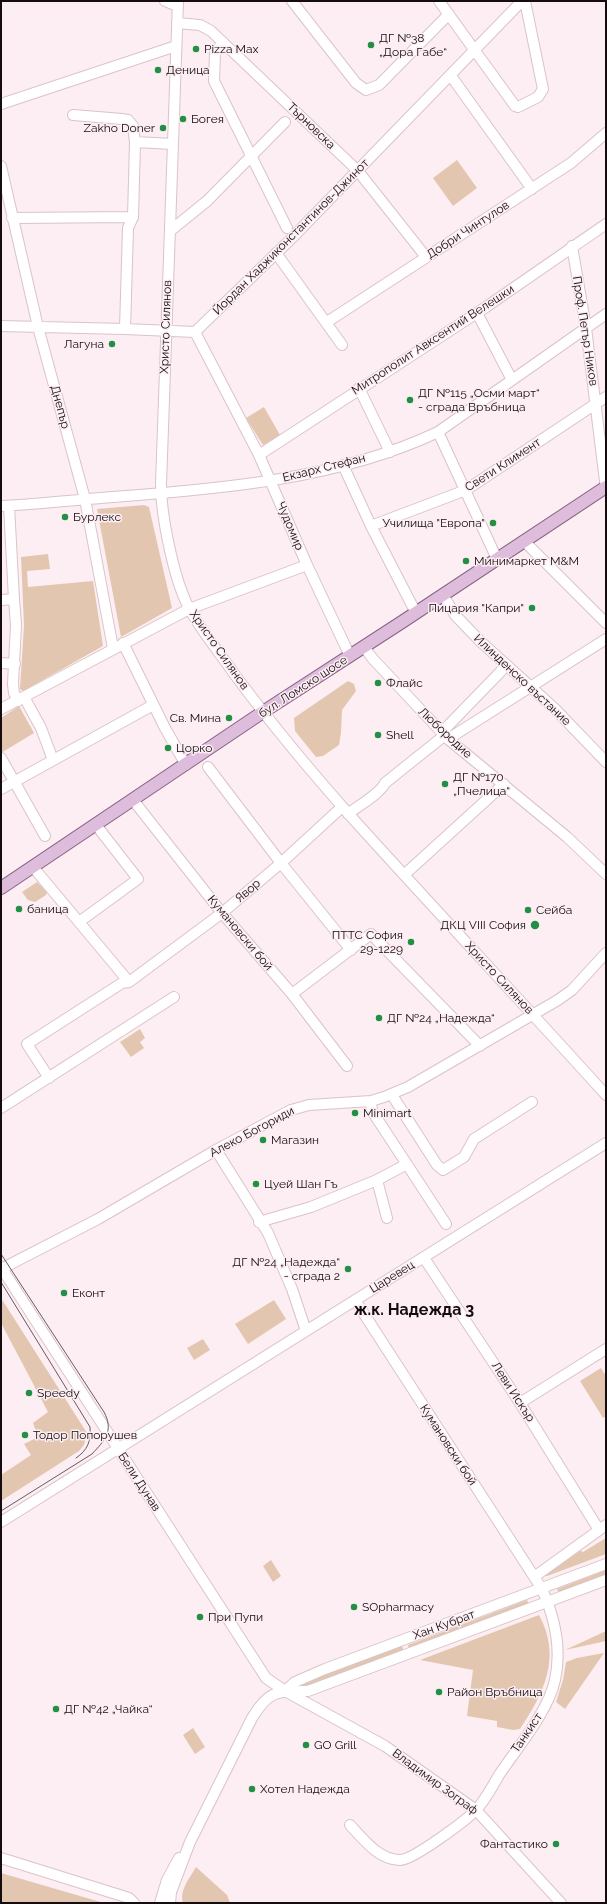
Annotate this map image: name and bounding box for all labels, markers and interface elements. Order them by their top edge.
place label: ДГ №38 „Дора Габе“ [379,31,447,59]
marker: ДГ №38 „Дора Габе“ [366,40,376,50]
place label: Pizza Max [204,42,259,56]
marker: Pizza Max [191,44,201,54]
place label: Деница [166,63,210,77]
marker: Деница [153,65,163,75]
street label: Търновска [284,100,338,152]
place label: Богея [191,112,224,126]
marker: Богея [178,114,188,124]
place label: Zakho Doner [83,121,155,135]
marker: Zakho Doner [158,123,168,133]
street label: Йордан Хаджиконстантинов-Джинот [210,156,372,318]
street label: Добри Чинтулов [424,198,512,262]
street label: Проф. Петър Ников [569,275,601,387]
street label: Христо Силянов [157,280,175,374]
street label: Митрополит Авксентий Велешки [349,282,517,398]
place label: Лагуна [64,337,104,351]
marker: Лагуна [107,339,117,349]
street label: Днепър [47,384,73,430]
place label: ДГ №115 „Осми март“ - сграда Връбница [418,386,540,414]
marker: ДГ №115 „Осми март“ - сграда Връбница [405,395,415,405]
street label: Свети Климент [462,435,544,495]
street label: Екзарх Стефан [281,451,367,485]
street label: Чудомир [273,500,307,552]
place label: Бурлекс [73,510,121,524]
marker: Бурлекс [60,512,70,522]
place label: Училища "Европа" [382,516,485,530]
marker: Училища "Европа" [488,518,498,528]
place label: Минимаркет М&М [474,554,579,568]
marker: Минимаркет М&М [461,556,471,566]
place label: Пицария "Капри" [429,601,524,615]
marker: Пицария "Капри" [527,603,537,613]
street label: Христо Силянов [186,608,252,692]
street label: Илинденско въстание [471,631,573,729]
street label: бул. Ломско шосе [256,653,350,721]
place label: Флайс [386,676,423,690]
marker: Флайс [373,678,383,688]
street label: Любородие [415,704,475,762]
place label: Св. Мина [170,711,221,725]
marker: Св. Мина [224,713,234,723]
place label: Shell [386,728,414,742]
marker: Shell [373,730,383,740]
place label: Цорко [176,741,212,755]
marker: Цорко [163,743,173,753]
place label: ДГ №170 „Пчелица“ [453,770,510,798]
marker: ДГ №170 „Пчелица“ [440,779,450,789]
street label: Явор [232,876,264,906]
street label: Кумановски бой [204,892,276,974]
place label: баница [27,902,68,916]
place label: Сейба [536,903,572,917]
marker: баница [14,904,24,914]
marker: Сейба [523,905,533,915]
place label: ДКЦ VIII София [440,918,526,932]
marker: ДКЦ VIII София [529,919,541,931]
place label: ПТТС София 29-1229 [332,928,403,956]
marker: ПТТС София 29-1229 [406,937,416,947]
street label: Христо Силянов [462,939,536,1017]
place label: ДГ №24 „Надежда“ [387,1011,495,1025]
marker: ДГ №24 „Надежда“ [374,1013,384,1023]
street label: Алеко Богориди [207,1104,297,1160]
place label: Minimart [363,1106,412,1120]
marker: Minimart [350,1108,360,1118]
place label: Магазин [271,1133,319,1147]
marker: Магазин [258,1135,268,1145]
place label: Цуей Шан Гъ [264,1177,338,1191]
marker: Цуей Шан Гъ [251,1179,261,1189]
place label: ДГ №24 „Надежда“ - сграда 2 [232,1255,340,1283]
street label: Царевец [367,1258,417,1296]
marker: ДГ №24 „Надежда“ - сграда 2 [343,1264,353,1274]
place label: Еконт [72,1286,105,1300]
marker: Еконт [59,1288,69,1298]
district label: ж.к. Надежда 3 [354,1300,474,1320]
street label: Леви Искър [488,1359,538,1425]
place label: Speedy [37,1386,80,1400]
marker: Speedy [24,1388,34,1398]
street label: Кумановски бой [416,1402,480,1488]
place label: Тодор Попорушев [33,1428,137,1442]
marker: Тодор Попорушев [20,1430,30,1440]
street label: Бели Дунав [115,1450,163,1514]
place label: SOpharmacy [362,1600,434,1614]
marker: SOpharmacy [349,1602,359,1612]
street label: Хан Кубрат [411,1607,477,1643]
place label: При Пупи [208,1610,263,1624]
marker: При Пупи [195,1612,205,1622]
place label: Район Връбница [447,1685,543,1699]
marker: Район Връбница [434,1687,444,1697]
place label: ДГ №42 „Чайка“ [64,1702,153,1716]
marker: ДГ №42 „Чайка“ [51,1704,61,1714]
street label: Танкист [508,1710,546,1756]
place label: GO Grill [314,1738,357,1752]
marker: GO Grill [301,1740,311,1750]
street label: Владимир Зограф [389,1746,481,1818]
place label: Хотел Надежда [260,1782,350,1796]
marker: Хотел Надежда [247,1784,257,1794]
place label: Фантастико [480,1837,548,1851]
marker: Фантастико [551,1839,561,1849]

